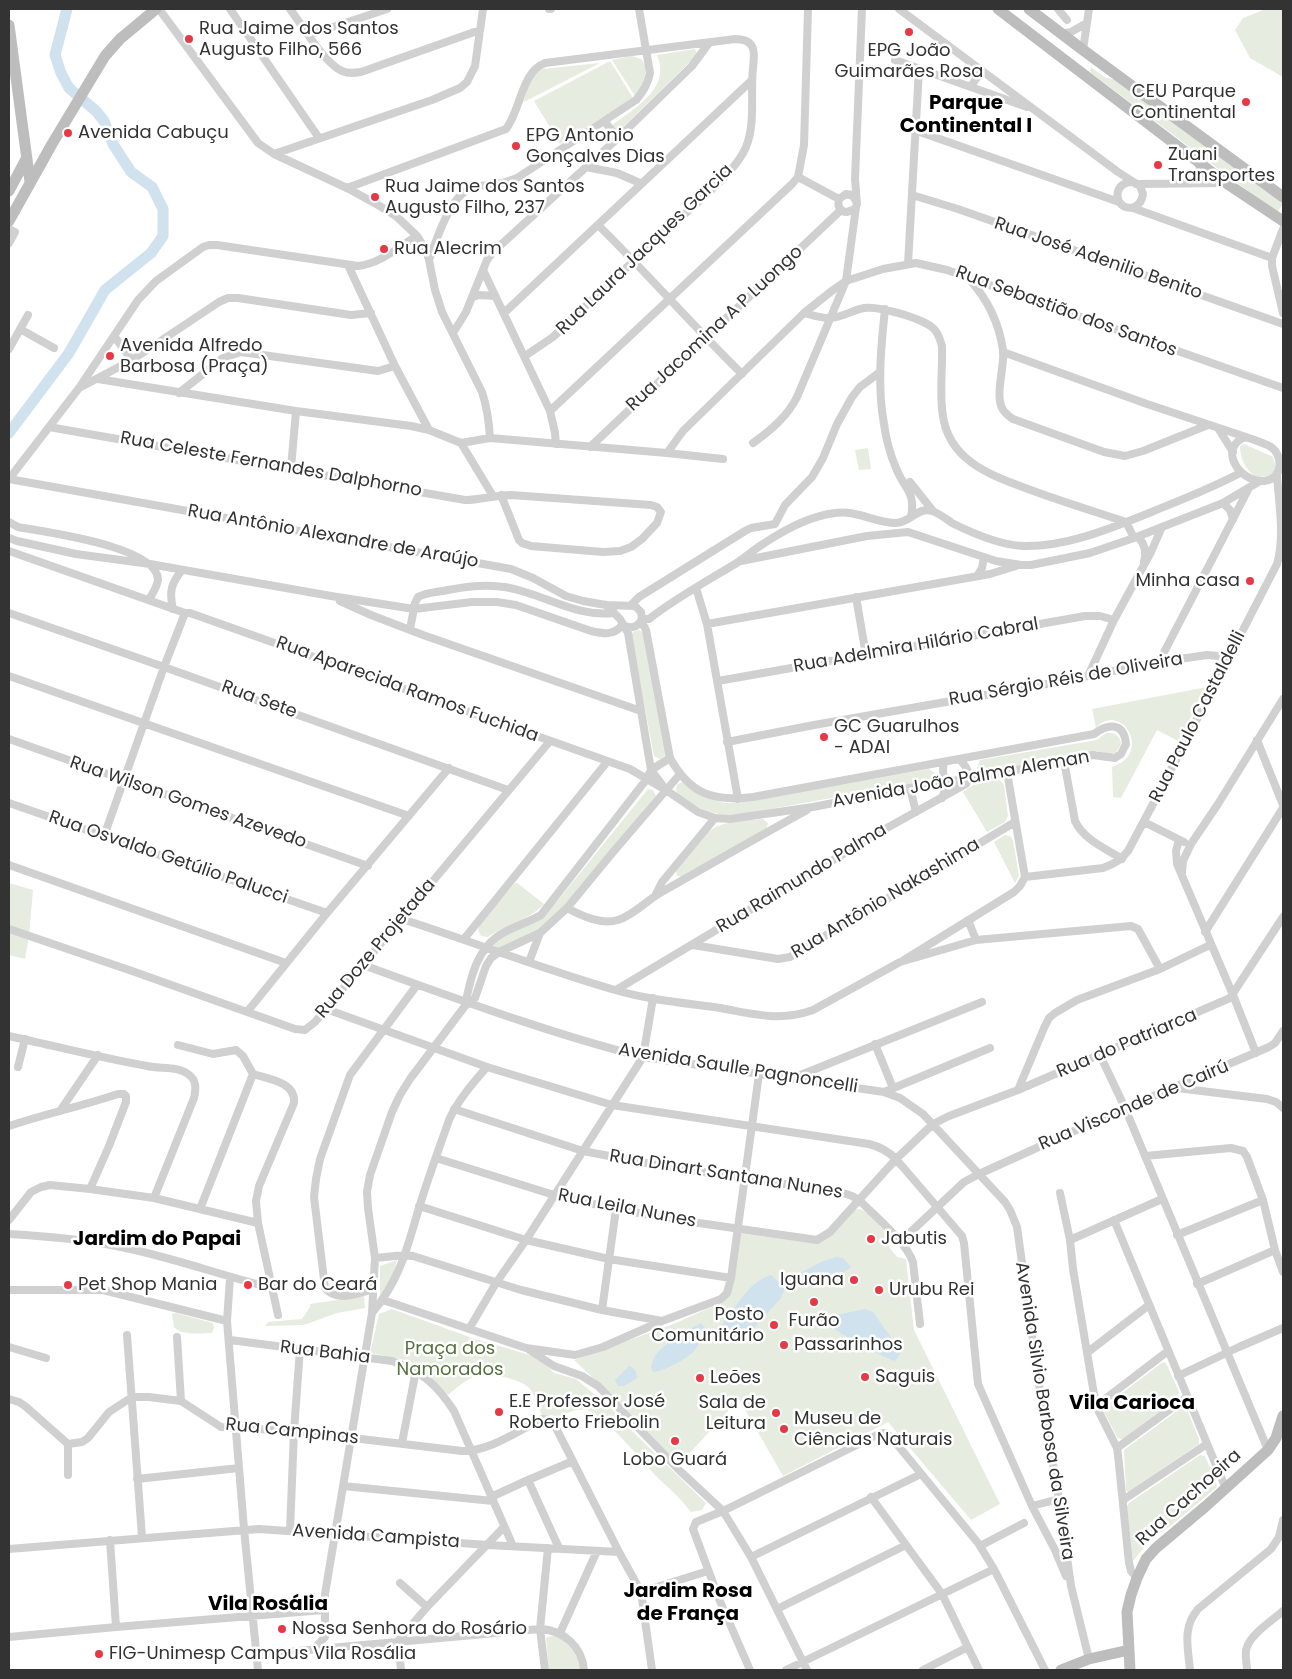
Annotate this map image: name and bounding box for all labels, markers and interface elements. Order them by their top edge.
place label: Rua Jaime dos Santos Augusto Filho, 566 [199,18,399,60]
marker: EPG João Guimarães Rosa [903,26,915,38]
marker: Rua Jaime dos Santos Augusto Filho, 566 [183,33,195,45]
place label: EPG João Guimarães Rosa [835,40,983,82]
place label: CEU Parque Continental [1131,81,1236,124]
district label: Parque Continental I [900,92,1032,139]
marker: CEU Parque Continental [1240,96,1252,108]
place label: Avenida Cabuçu [78,122,229,144]
place label: EPG Antonio Gonçalves Dias [526,125,665,168]
marker: Avenida Cabuçu [62,127,74,139]
marker: EPG Antonio Gonçalves Dias [510,140,522,152]
place label: Zuani Transportes [1168,144,1275,186]
marker: Zuani Transportes [1152,159,1164,171]
street label: Rua Laura Jacques Garcia [552,160,738,340]
place label: Rua Jaime dos Santos Augusto Filho, 237 [385,176,585,218]
marker: Rua Jaime dos Santos Augusto Filho, 237 [369,191,381,203]
street label: Rua José Adenilio Benito [991,213,1205,305]
place label: Rua Alecrim [394,238,502,260]
street label: Rua Jacomina A P Luongo [622,242,808,416]
marker: Rua Alecrim [378,243,390,255]
street label: Rua Sebastião dos Santos [952,262,1180,362]
place label: Avenida Alfredo Barbosa (Praça) [120,335,269,378]
marker: Avenida Alfredo Barbosa (Praça) [104,350,116,362]
street label: Rua Celeste Fernandes Dalphorno [118,428,424,502]
street label: Rua Antônio Alexandre de Araújo [186,501,480,573]
place label: Minha casa [1135,570,1240,592]
marker: Minha casa [1244,575,1256,587]
street label: Rua Adelmira Hilário Cabral [792,614,1040,678]
street label: Rua Paulo Castaldelli [1145,628,1251,806]
street label: Rua Aparecida Ramos Fuchida [273,632,541,748]
street label: Rua Sérgio Réis de Oliveira [947,649,1185,711]
street label: Rua Sete [218,676,300,724]
place label: GC Guarulhos - ADAI [834,716,959,759]
marker: GC Guarulhos - ADAI [818,731,830,743]
street label: Avenida João Palma Aleman [831,747,1091,813]
street label: Rua Wilson Gomes Azevedo [67,752,309,854]
street label: Rua Osvaldo Getúlio Palucci [46,807,290,909]
street label: Rua Raimundo Palma [713,820,891,938]
street label: Rua Antônio Nakashima [788,834,984,964]
street label: Rua Doze Projetada [311,875,441,1023]
street label: Rua do Patriarca [1054,1005,1200,1083]
street label: Avenida Saulle Pagnoncelli [617,1039,859,1099]
street label: Rua Visconde de Cairú [1036,1056,1232,1156]
street label: Rua Dinart Santana Nunes [608,1146,844,1204]
street label: Rua Leila Nunes [556,1185,698,1233]
district label: Jardim do Papai [73,1228,241,1252]
place label: Jabutis [881,1228,947,1250]
marker: Jabutis [865,1233,877,1245]
street label: Avenida Silvio Barbosa da Silveira [1010,1260,1078,1562]
place label: Iguana [780,1269,844,1291]
place label: Pet Shop Mania [78,1274,217,1296]
place label: Bar do Ceará [258,1274,377,1296]
marker: Iguana [848,1274,860,1286]
marker: Pet Shop Mania [62,1279,74,1291]
marker: Bar do Ceará [242,1279,254,1291]
place label: Urubu Rei [889,1279,974,1301]
marker: Urubu Rei [873,1284,885,1296]
marker: Furão [808,1296,820,1308]
place label: Posto Comunitário [651,1304,764,1346]
place label: Furão [789,1310,839,1332]
marker: Posto Comunitário [768,1319,780,1331]
place label: Passarinhos [794,1334,903,1356]
street label: Rua Bahia [279,1337,371,1369]
park label: Praça dos Namorados [397,1338,503,1380]
marker: Passarinhos [778,1339,790,1351]
place label: Saguis [875,1366,935,1388]
place label: Leões [710,1367,761,1389]
marker: Saguis [859,1371,871,1383]
marker: Leões [694,1372,706,1384]
place label: E.E Professor José Roberto Friebolin [509,1391,665,1434]
place label: Sala de Leitura [699,1392,766,1435]
district label: Vila Carioca [1069,1392,1195,1416]
marker: E.E Professor José Roberto Friebolin [493,1406,505,1418]
marker: Sala de Leitura [770,1407,782,1419]
place label: Museu de Ciências Naturais [794,1408,952,1450]
street label: Rua Campinas [224,1414,360,1450]
marker: Museu de Ciências Naturais [778,1423,790,1435]
marker: Lobo Guará [669,1435,681,1447]
street label: Rua Cachoeira [1132,1445,1246,1551]
place label: Lobo Guará [623,1449,727,1471]
street label: Avenida Campista [292,1520,460,1554]
district label: Jardim Rosa de França [623,1580,753,1627]
district label: Vila Rosália [208,1593,328,1617]
place label: Nossa Senhora do Rosário [292,1618,527,1640]
marker: Nossa Senhora do Rosário [276,1623,288,1635]
place label: FIG-Unimesp Campus Vila Rosália [109,1643,416,1665]
marker: FIG-Unimesp Campus Vila Rosália [93,1648,105,1660]

